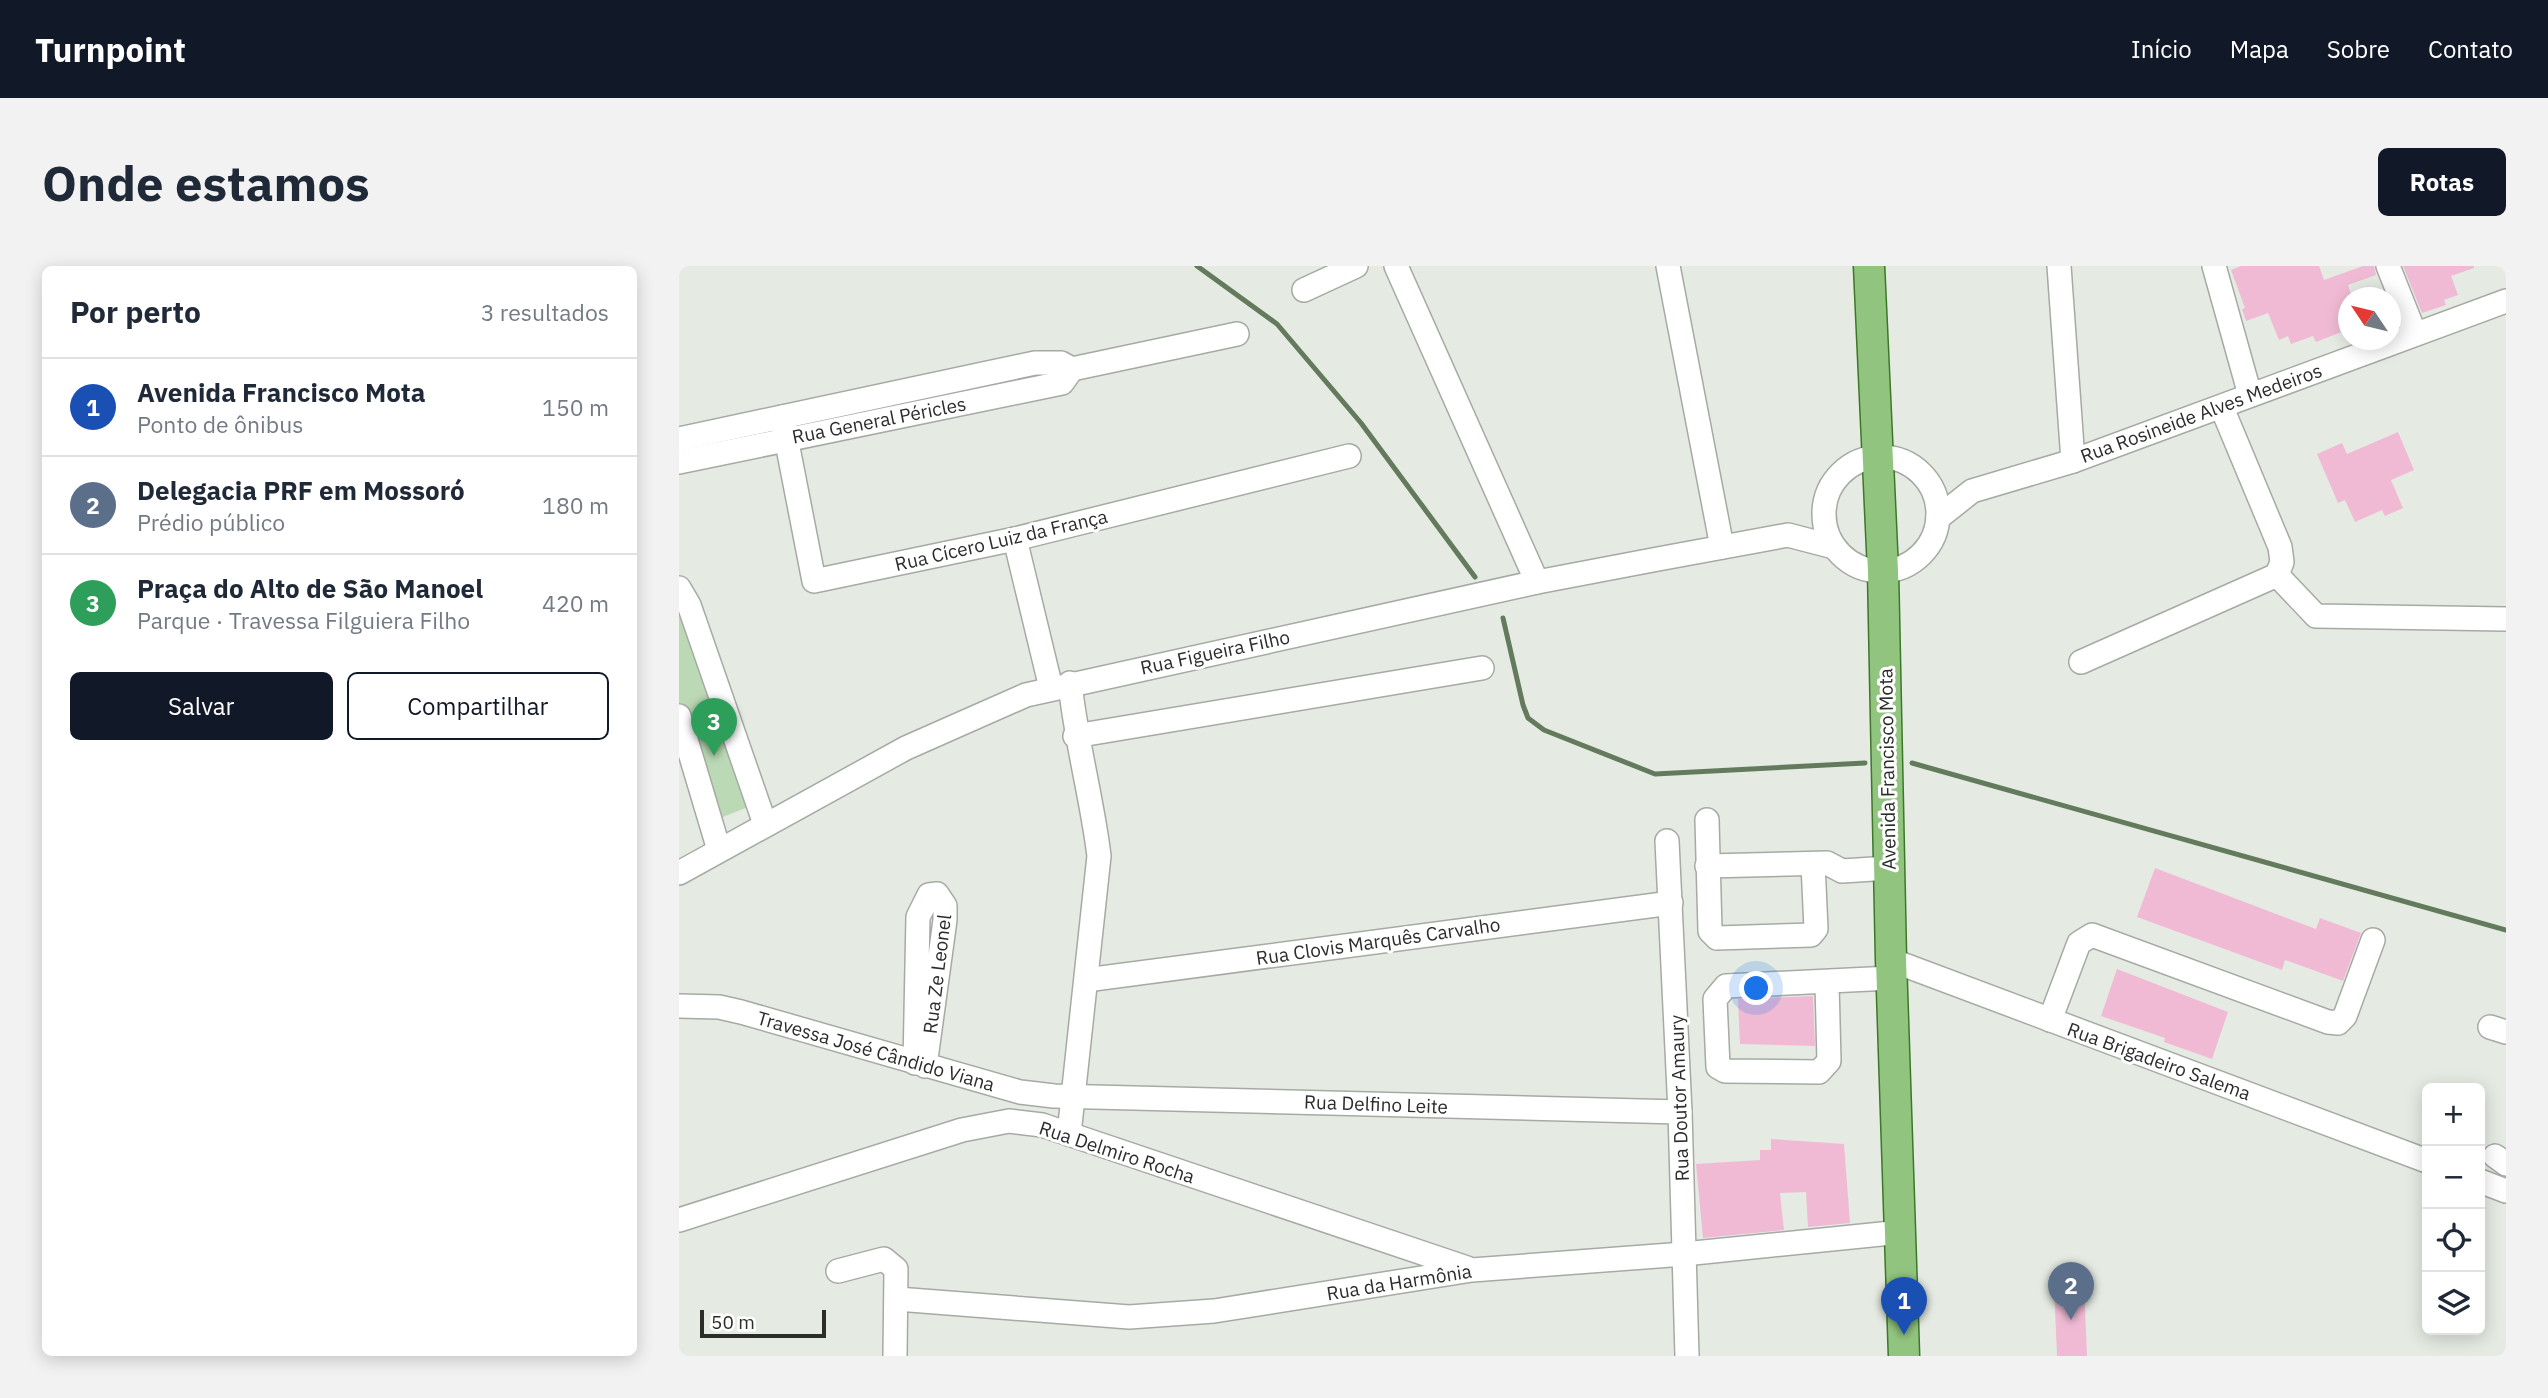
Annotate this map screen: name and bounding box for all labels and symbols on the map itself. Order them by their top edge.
north arrow [2338,287,2401,350]
street label: Rua Rosineide Alves Medeiros [2077,358,2325,468]
street label: Rua General Péricles [790,391,968,449]
street label: Rua Cícero Luiz da França [892,504,1110,576]
street label: Rua Figueira Filho [1138,624,1292,680]
street label: Avenida Francisco Mota [1873,668,1901,870]
pin: 3 [691,698,737,756]
street label: Rua Clovis Marquês Carvalho [1254,912,1502,970]
street label: Rua Ze Leonel [918,913,956,1035]
your location [1739,971,1773,1005]
street label: Travessa José Cândido Viana [754,1006,998,1096]
street label: Rua Doutor Amaury [1664,1014,1694,1182]
street label: Rua Brigadeiro Salema [2064,1017,2254,1105]
street label: Rua Delfino Leite [1304,1089,1448,1119]
street label: Rua Delmiro Rocha [1036,1116,1198,1188]
street label: Rua da Harmônia [1325,1259,1473,1305]
pin: 2 [2048,1262,2094,1320]
pin: 1 [1881,1277,1927,1335]
scale bar [700,1307,826,1339]

